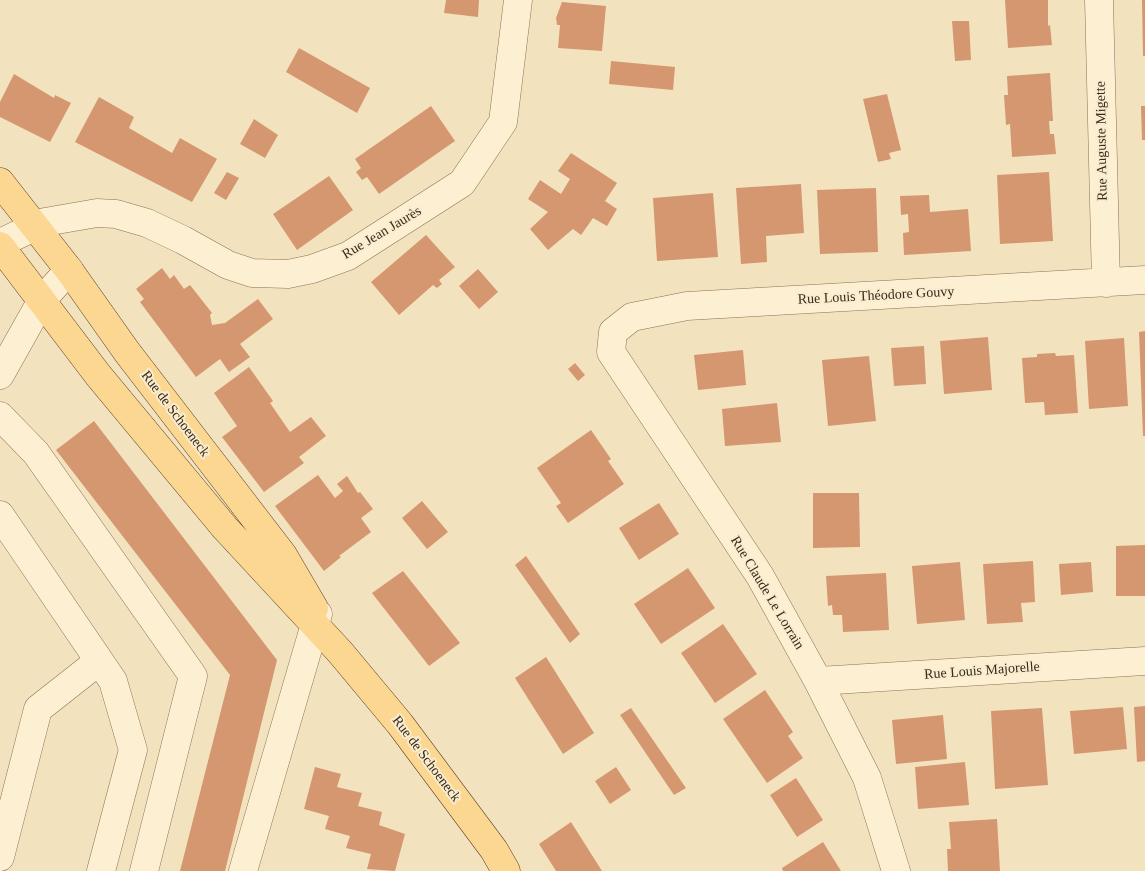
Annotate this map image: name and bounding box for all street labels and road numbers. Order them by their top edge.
street label: Rue Auguste Migette [1093,81,1111,201]
street label: Rue Jean Jaurès [339,203,425,263]
street label: Rue Louis Théodore Gouvy [797,284,955,308]
street label: Rue de Schoeneck [137,368,213,460]
street label: Rue Claude Le Lorrain [726,533,808,653]
street label: Rue Louis Majorelle [924,659,1040,683]
street label: Rue de Schoeneck [388,713,464,805]

